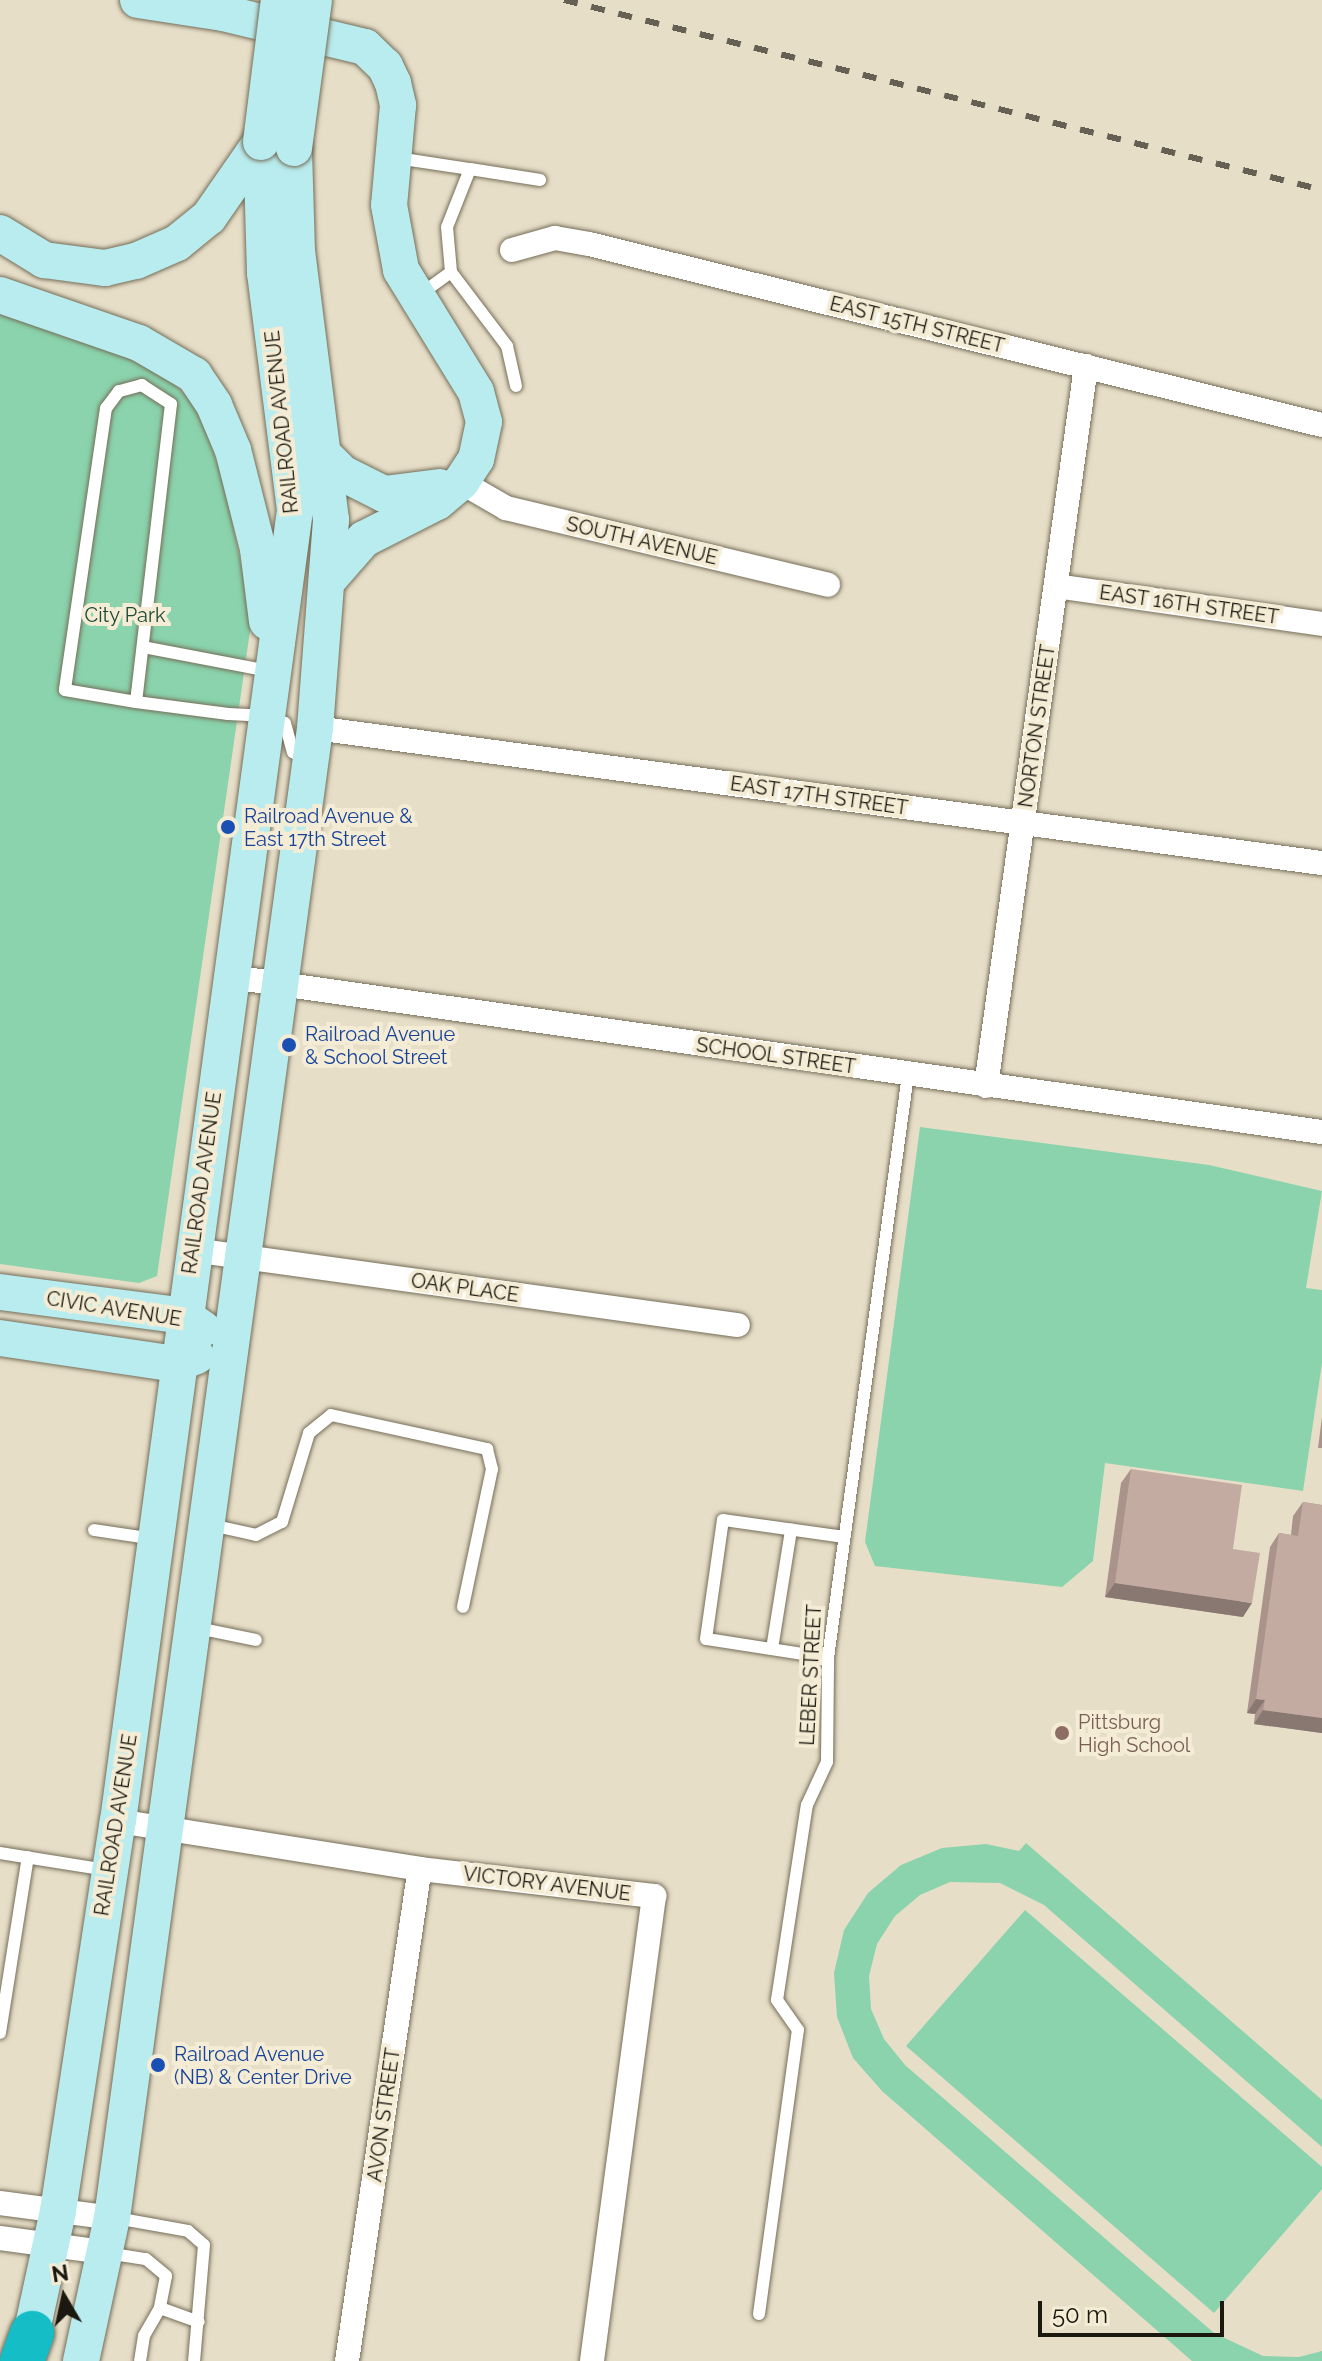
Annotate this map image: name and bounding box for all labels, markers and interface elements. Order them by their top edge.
street label: EAST 15TH STREET [827,292,1007,358]
street label: RAILROAD AVENUE [260,329,304,515]
street label: SOUTH AVENUE [564,512,720,570]
street label: EAST 16TH STREET [1098,580,1280,630]
park label: City Park [84,603,166,627]
street label: NORTON STREET [1014,643,1060,809]
street label: EAST 17TH STREET [728,772,910,820]
place label: Railroad Avenue & East 17th Street [244,804,413,851]
marker: Railroad Avenue & East 17th Street [219,818,237,836]
place label: Railroad Avenue & School Street [305,1022,456,1069]
street label: SCHOOL STREET [694,1033,858,1079]
marker: Railroad Avenue & School Street [280,1036,298,1054]
street label: RAILROAD AVENUE [177,1090,227,1276]
street label: OAK PLACE [409,1269,521,1307]
street label: CIVIC AVENUE [45,1286,183,1332]
street label: LEBER STREET [795,1604,827,1746]
place label: Pittsburg High School [1078,1710,1190,1757]
marker: Pittsburg High School [1053,1724,1071,1742]
street label: RAILROAD AVENUE [90,1732,142,1918]
street label: VICTORY AVENUE [461,1862,633,1906]
place label: Railroad Avenue (NB) & Center Drive [174,2042,352,2089]
street label: AVON STREET [363,2047,405,2183]
marker: Railroad Avenue (NB) & Center Drive [149,2056,167,2074]
north arrow [24,2257,104,2337]
text: N [50,2259,71,2287]
scale bar [1042,2285,1228,2335]
text: 50 m [1052,2300,1108,2329]

